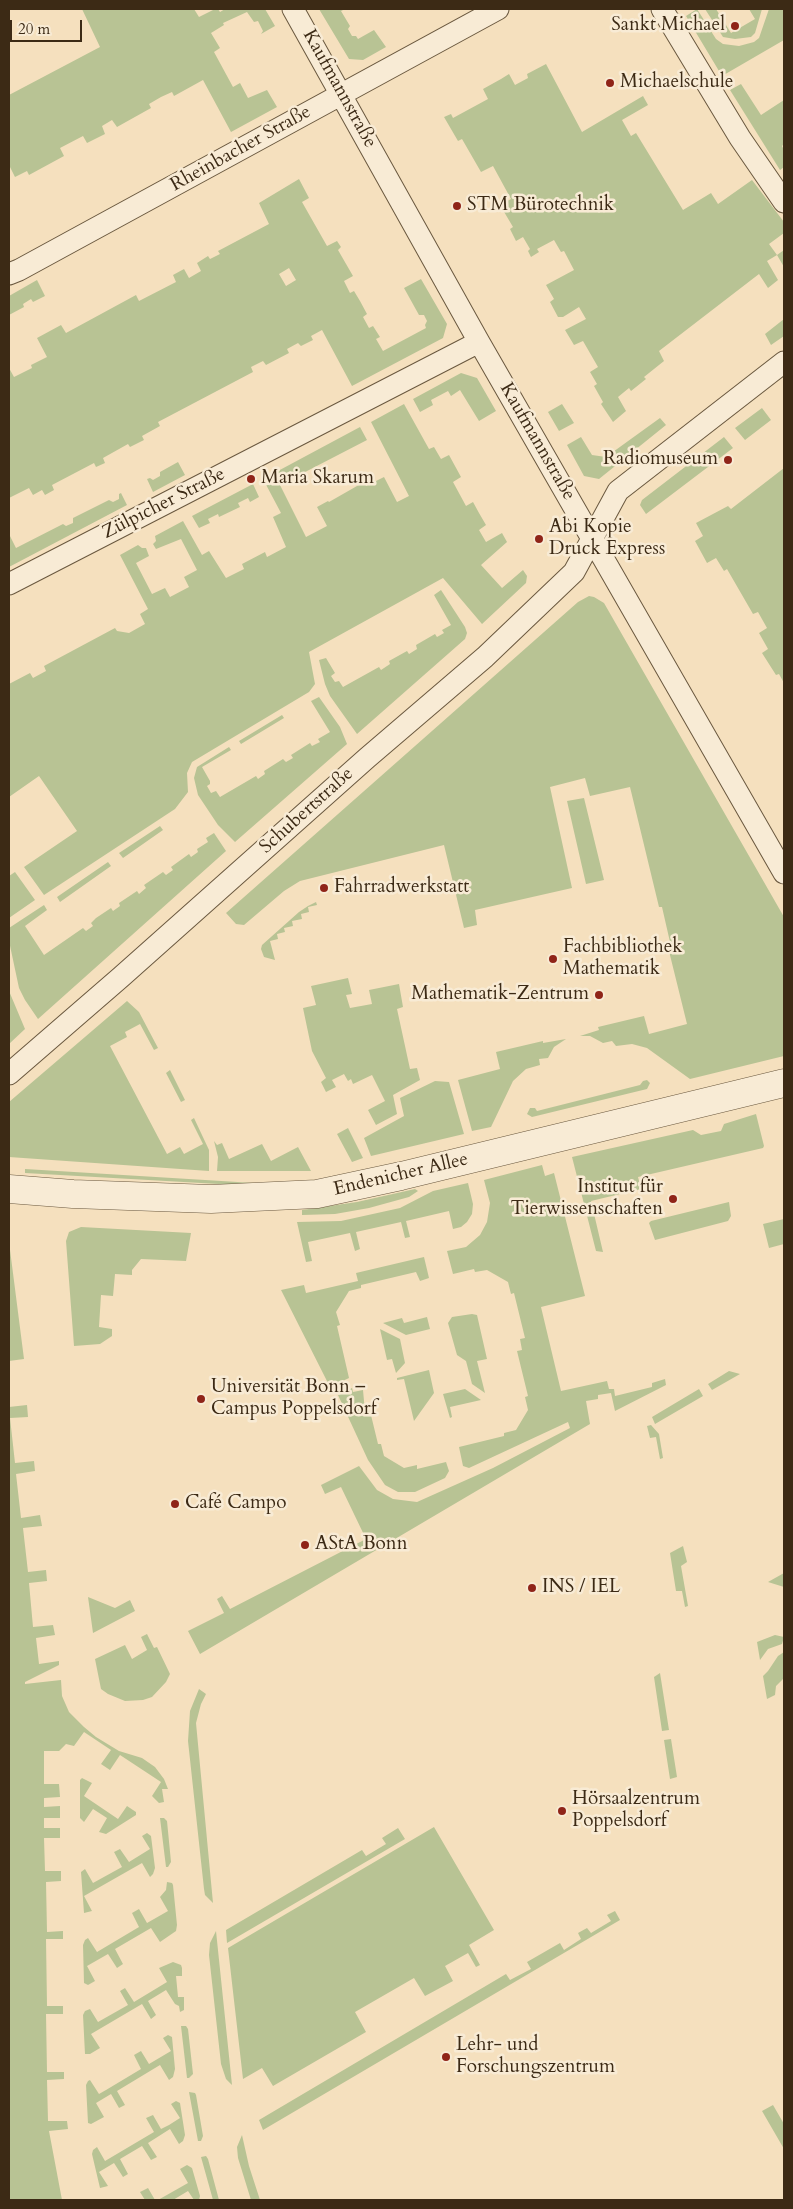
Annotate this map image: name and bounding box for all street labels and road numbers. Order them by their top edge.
street label: Kaufmannstraße [297,26,381,152]
street label: Rheinbacher Straße [167,101,315,197]
street label: Kaufmannstraße [494,379,580,505]
street label: Zülpicher Straße [99,463,229,545]
street label: Schubertstraße [255,763,359,859]
street label: Endenicher Allee [331,1148,471,1202]

